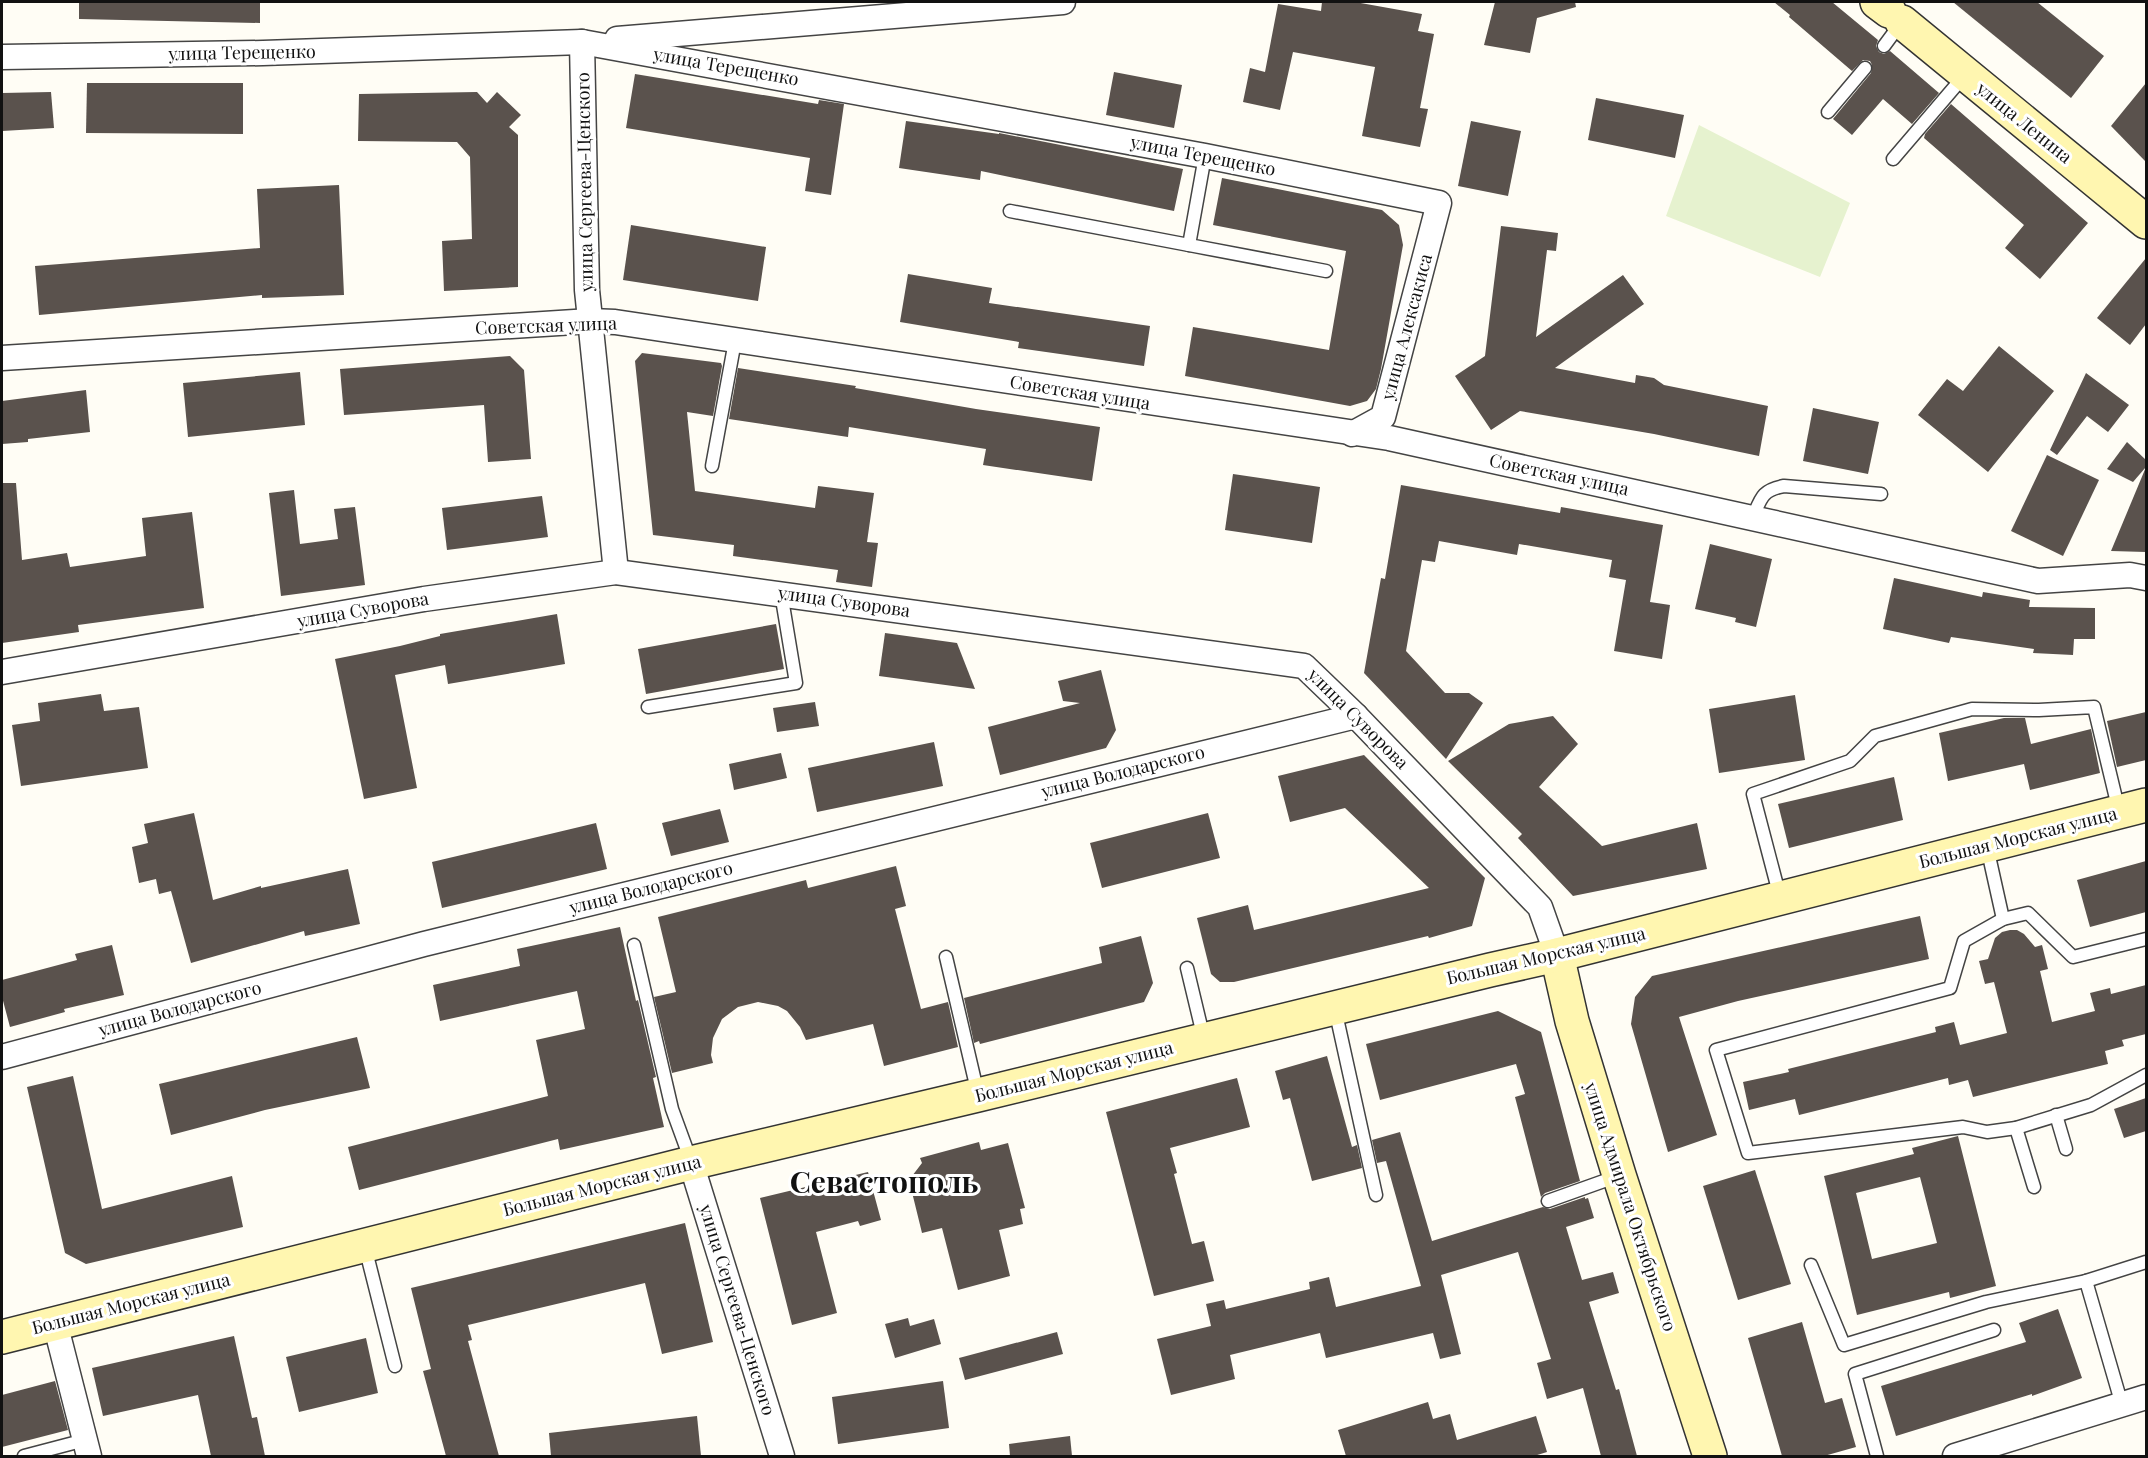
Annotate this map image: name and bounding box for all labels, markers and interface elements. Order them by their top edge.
street label: улица Терещенко [167,39,316,65]
street label: улица Терещенко [651,41,801,91]
street label: улица Сергеева-Ценского [570,72,598,293]
street label: улица Ленина [1971,76,2077,168]
street label: улица Терещенко [1128,129,1278,181]
street label: улица Алексакиса [1375,251,1437,404]
street label: Советская улица [475,311,617,339]
street label: Советская улица [1008,369,1152,415]
street label: Советская улица [1487,448,1631,501]
street label: улица Суворова [775,580,912,622]
street label: улица Суворова [294,586,431,633]
street label: улица Суворова [1302,662,1414,774]
street label: улица Володарского [1038,739,1207,803]
street label: Большая Морская улица [1916,801,2119,873]
street label: улица Володарского [566,855,735,919]
street label: Большая Морская улица [1444,920,1648,990]
street label: улица Володарского [95,975,264,1042]
street label: Большая Морская улица [972,1035,1175,1107]
street label: улица Адмирала Октябрьского [1579,1078,1683,1334]
street label: Большая Морская улица [500,1149,703,1221]
district label: Севастополь [790,1161,979,1201]
street label: улица Сергеева-Ценского [694,1200,782,1418]
street label: Большая Морская улица [29,1267,232,1339]

